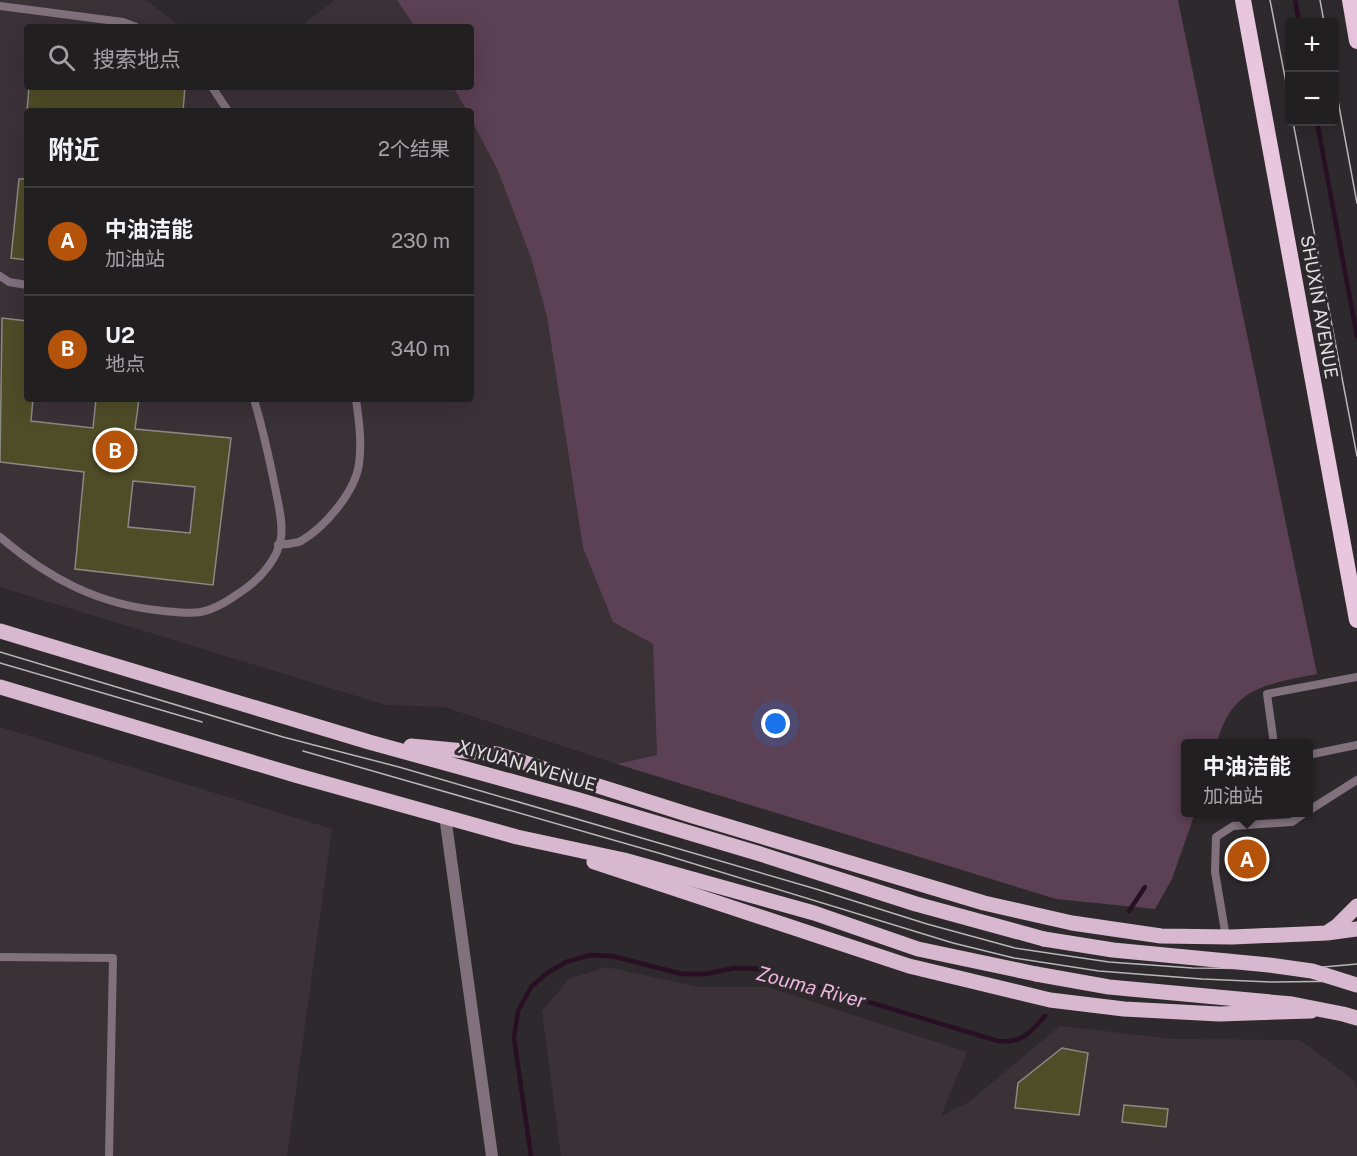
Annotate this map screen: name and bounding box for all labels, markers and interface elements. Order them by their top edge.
map controls [1285,18,1339,126]
button: + [1285,18,1339,72]
search box [24,24,474,90]
icon: search [45,41,78,74]
text: 搜索地点 [93,46,181,72]
button: − [1285,72,1339,126]
text: 附近 [48,134,100,165]
text: 2个结果 [378,137,450,161]
text: 中油洁能 [105,216,193,242]
text: A [60,229,75,253]
text: 230 m [391,229,450,253]
street label: SHUXIN AVENUE [1297,234,1342,380]
text: 加油站 [105,247,165,271]
text: U2 [105,322,135,348]
text: B [61,337,74,361]
text: 340 m [390,337,450,361]
text: 地点 [105,352,145,376]
pin: B [96,428,134,472]
your location [761,709,790,738]
street label: XIYUAN AVENUE [456,736,599,795]
popup [1181,739,1313,817]
text: 中油洁能 [1203,753,1291,779]
text: 加油站 [1203,784,1263,808]
pin: A [1228,836,1266,882]
water label: Zouma River [754,961,869,1013]

